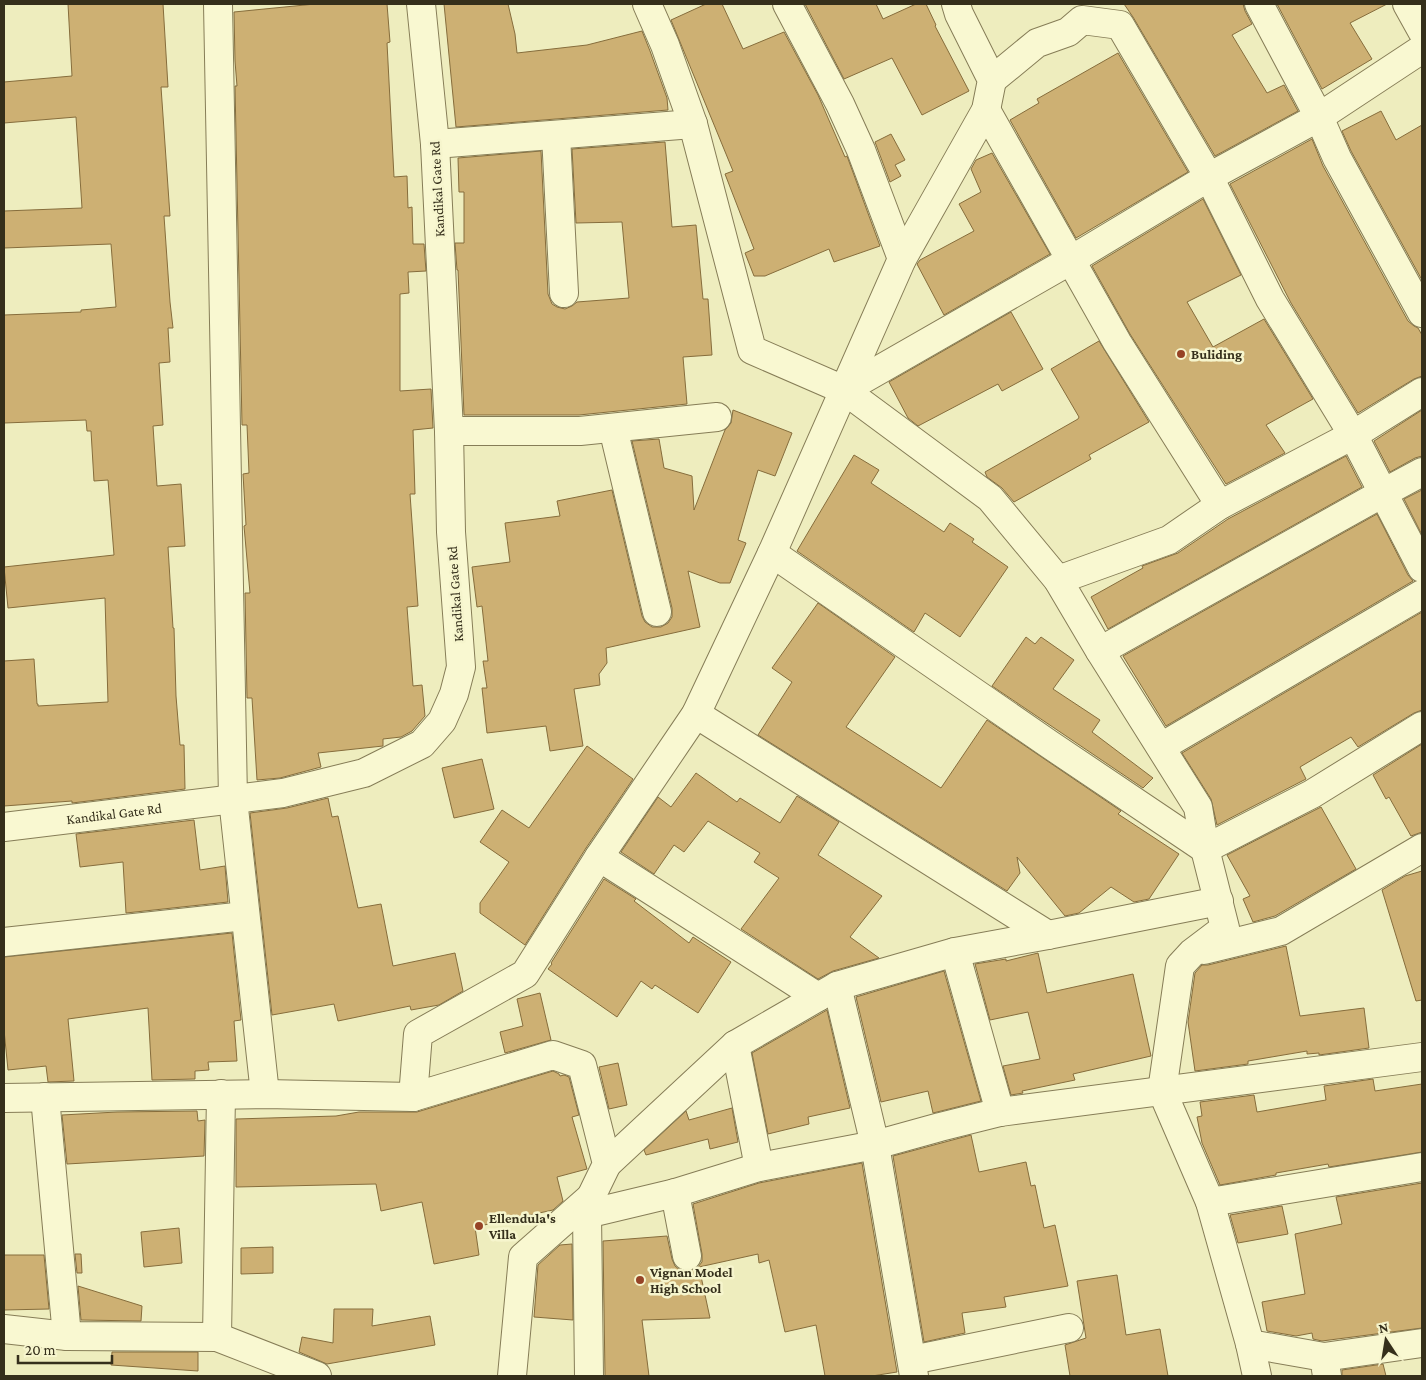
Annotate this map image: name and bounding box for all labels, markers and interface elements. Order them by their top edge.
street label: Kandikal Gate Rd [426,140,447,237]
place label: Buliding [1191,346,1242,362]
marker: Buliding [1175,348,1187,360]
street label: Kandikal Gate Rd [444,545,466,642]
street label: Kandikal Gate Rd [66,800,163,827]
place label: Ellendula's Villa [488,1210,556,1242]
marker: Ellendula's Villa [473,1220,485,1232]
place label: Vignan Model High School [649,1264,733,1296]
marker: Vignan Model High School [634,1274,646,1286]
north arrow [1361,1315,1411,1365]
text: N [1377,1318,1390,1336]
scale bar [18,1332,111,1364]
text: 20 m [25,1342,56,1358]

